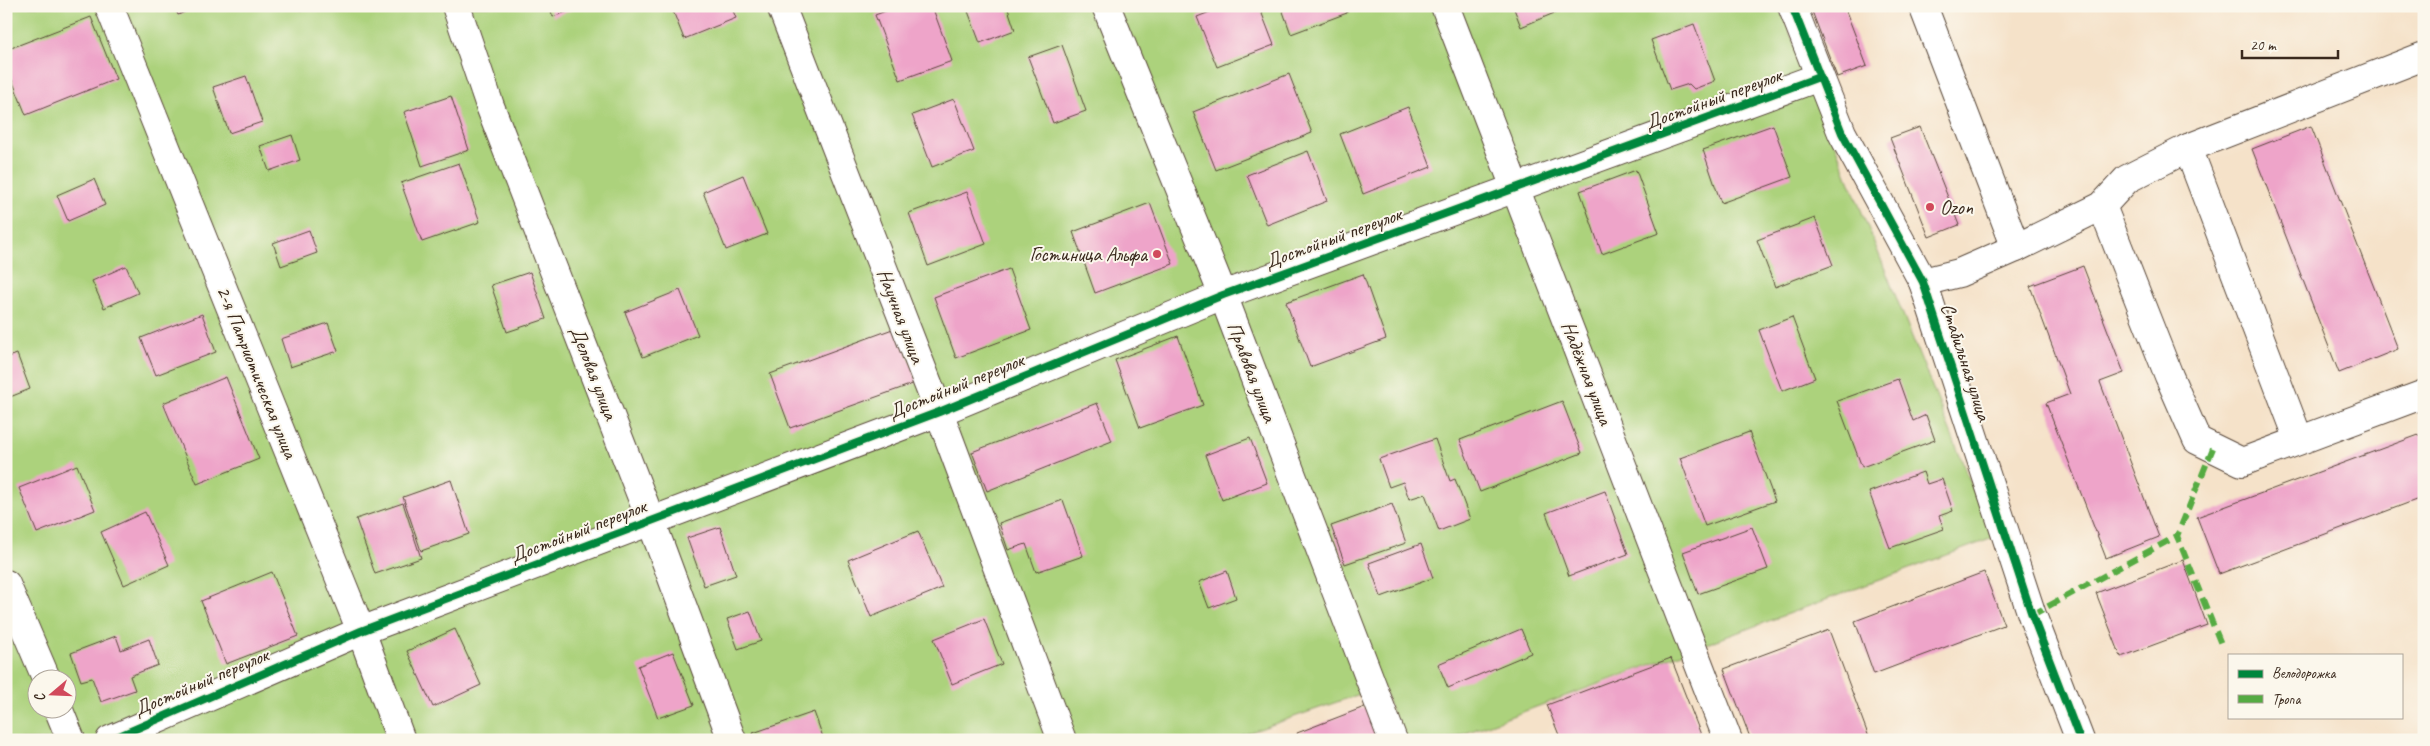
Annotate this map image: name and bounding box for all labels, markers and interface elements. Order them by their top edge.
scale bar [2242,28,2339,60]
text: 20 m [2250,36,2277,55]
street label: Достойный переулок [1641,62,1786,135]
place label: Ozon [1940,195,1974,220]
street label: Достойный переулок [1261,201,1406,274]
marker: Ozon [1924,201,1936,213]
place label: Гостиница Альфа [1030,242,1149,267]
marker: Гостиница Альфа [1151,248,1163,260]
street label: Научная улица [872,265,931,368]
street label: 2-я Патриотическая улица [211,282,304,464]
street label: Стабильная улица [1935,300,1997,425]
street label: Надёжная улица [1556,318,1619,430]
street label: Правовая улица [1222,319,1283,427]
street label: Деловая улица [565,323,624,424]
street label: Достойный переулок [885,347,1029,425]
street label: Достойный переулок [506,493,651,568]
street label: Достойный переулок [130,642,274,722]
legend [2228,654,2402,718]
text: Велодорожка [2272,664,2336,683]
north arrow [28,668,78,718]
text: С [30,690,49,704]
text: Тропа [2272,690,2301,709]

